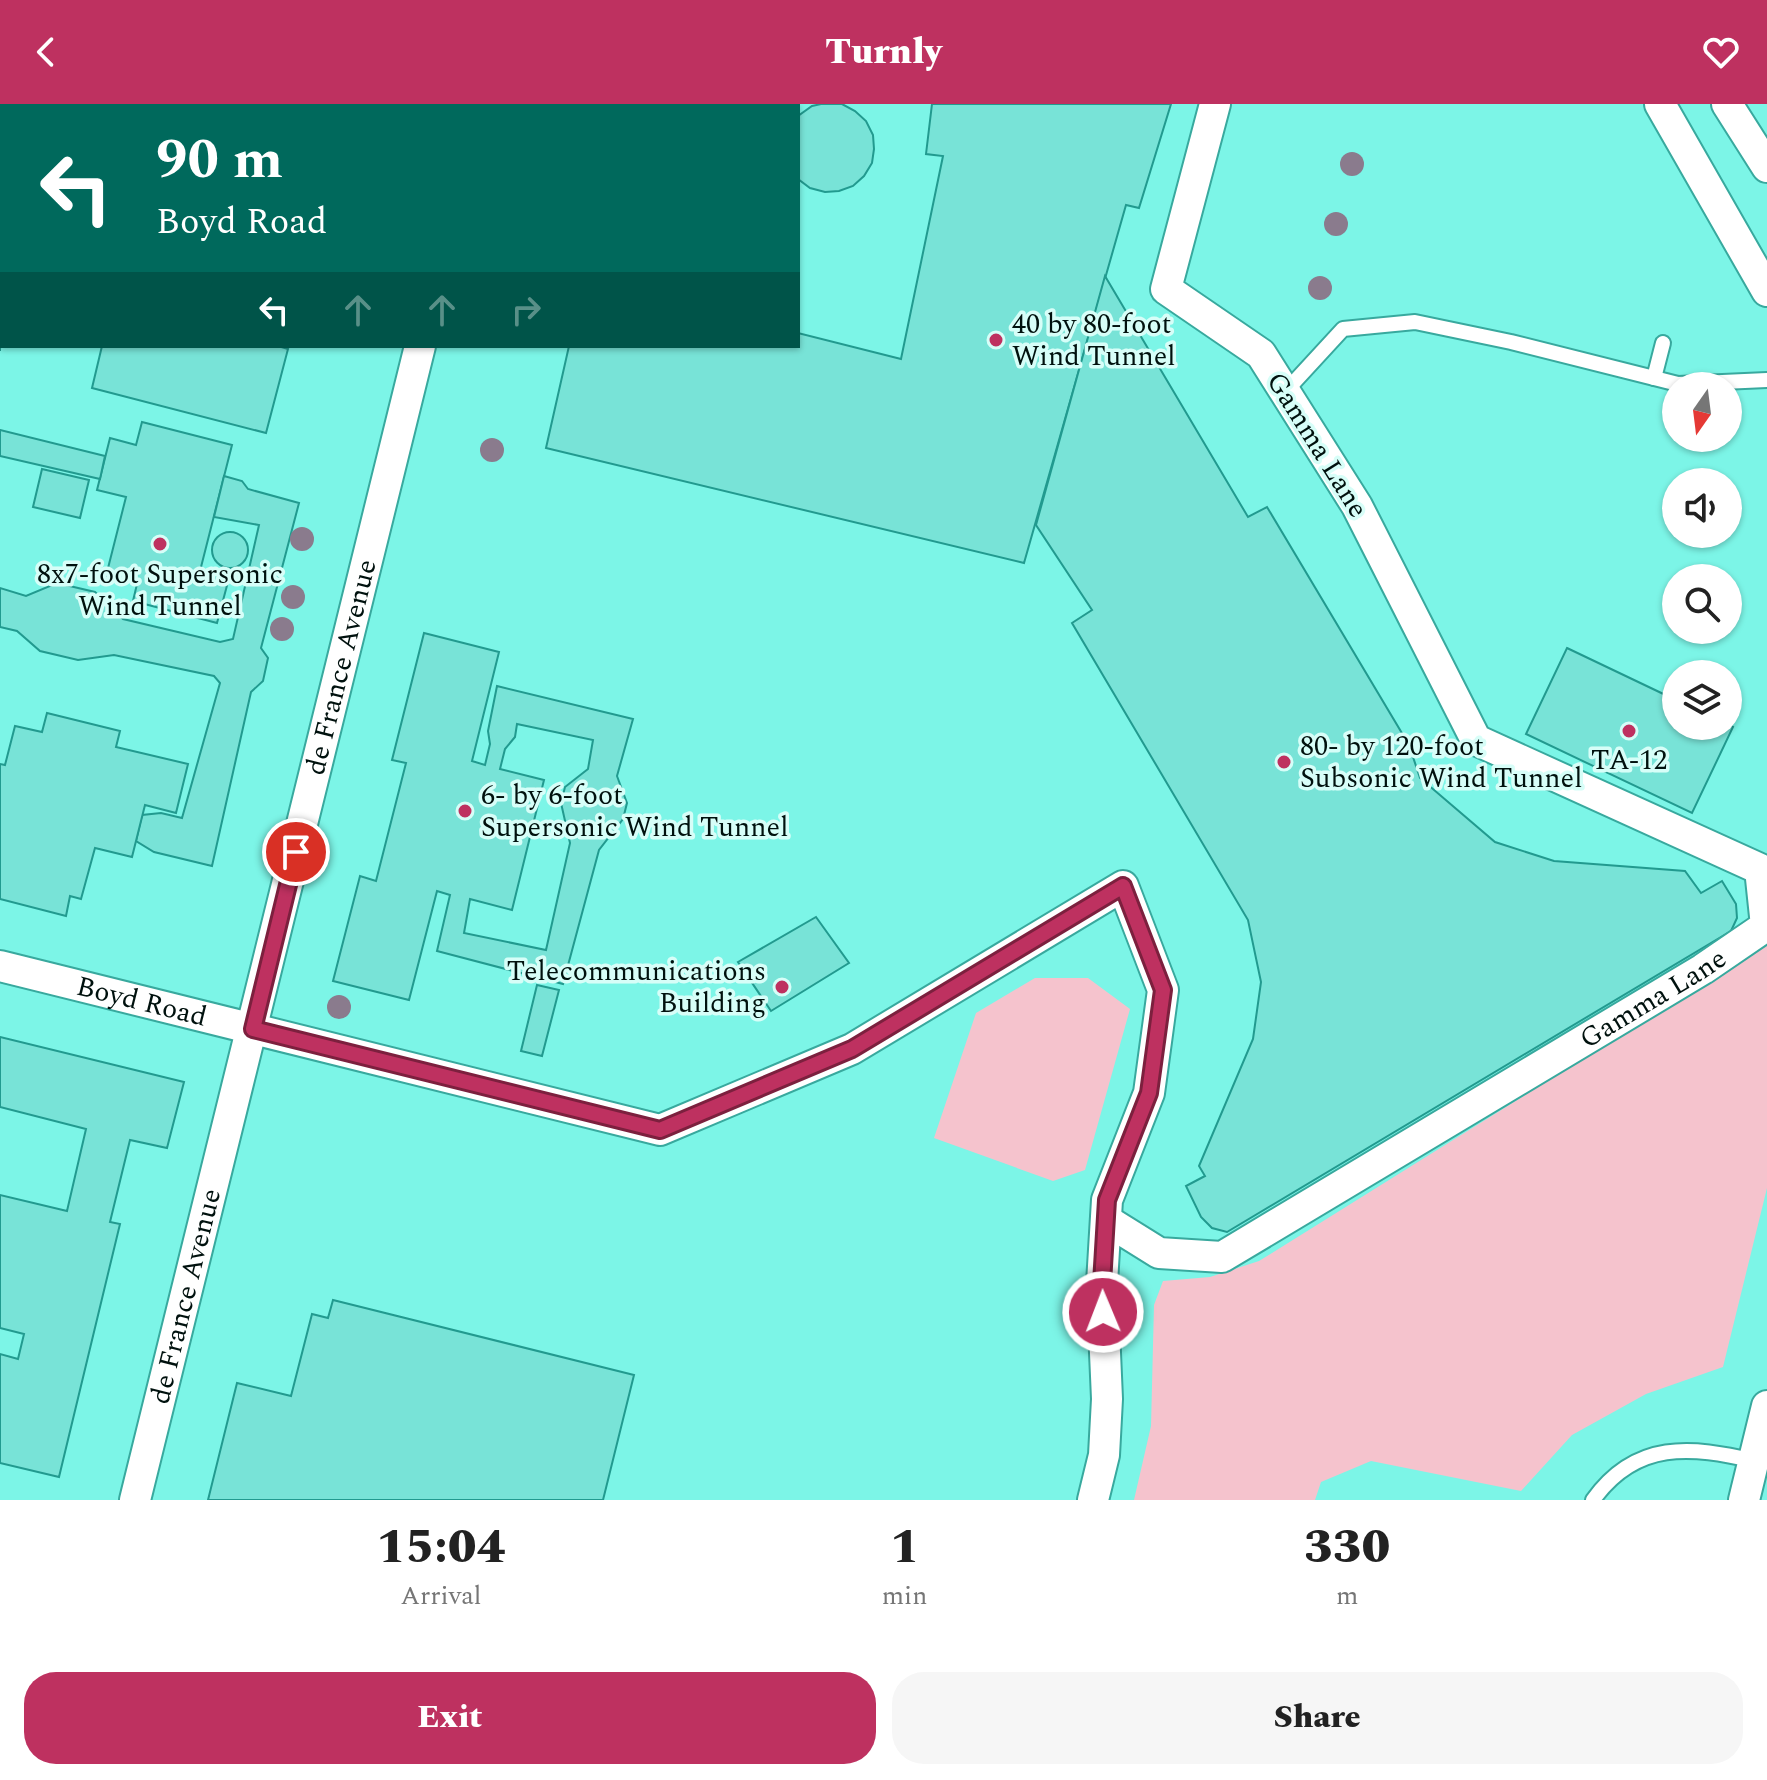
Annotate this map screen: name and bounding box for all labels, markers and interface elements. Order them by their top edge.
text: Turnly [825,25,942,80]
icon: back [24,30,68,74]
icon: heart [1699,30,1743,74]
text: 90 m [156,118,283,203]
icon: left [24,136,128,240]
text: Boyd Road [156,195,327,250]
icon: left [252,288,296,332]
icon: ahead [336,288,380,332]
icon: ahead [420,288,464,332]
icon: right [504,288,548,332]
place label: 40 by 80-foot Wind Tunnel [1012,303,1176,378]
marker: 40 by 80-foot Wind Tunnel [987,331,1005,349]
street label: Gamma Lane [1255,364,1379,526]
north arrow [1662,372,1742,452]
map controls [1662,372,1742,740]
button: sound [1662,468,1742,548]
marker: 8x7-foot Supersonic Wind Tunnel [151,535,169,553]
place label: 8x7-foot Supersonic Wind Tunnel [37,553,283,628]
street label: de France Avenue [293,555,388,779]
button: search [1662,564,1742,644]
button: layers [1662,660,1742,740]
marker: TA-12 [1620,722,1638,740]
place label: 80- by 120-foot Subsonic Wind Tunnel [1300,725,1582,800]
place label: TA-12 [1591,739,1667,782]
marker: 80- by 120-foot Subsonic Wind Tunnel [1275,753,1293,771]
place label: 6- by 6-foot Supersonic Wind Tunnel [481,774,788,849]
marker: 6- by 6-foot Supersonic Wind Tunnel [456,802,474,820]
pin [262,818,330,886]
icon: arrive [274,830,318,874]
street label: Gamma Lane [1571,937,1735,1060]
place label: Telecommunications Building [507,950,766,1025]
street label: Boyd Road [72,964,211,1038]
marker: Telecommunications Building [773,978,791,996]
street label: de France Avenue [138,1184,233,1408]
position arrow [1061,1270,1145,1354]
text: 15:04 [377,1511,505,1584]
text: 1 [890,1511,919,1584]
text: 330 [1304,1511,1390,1584]
text: Arrival [400,1576,481,1616]
text: min [882,1576,927,1616]
text: m [1336,1576,1358,1616]
button: Exit [24,1672,876,1764]
button: Share [892,1672,1743,1764]

